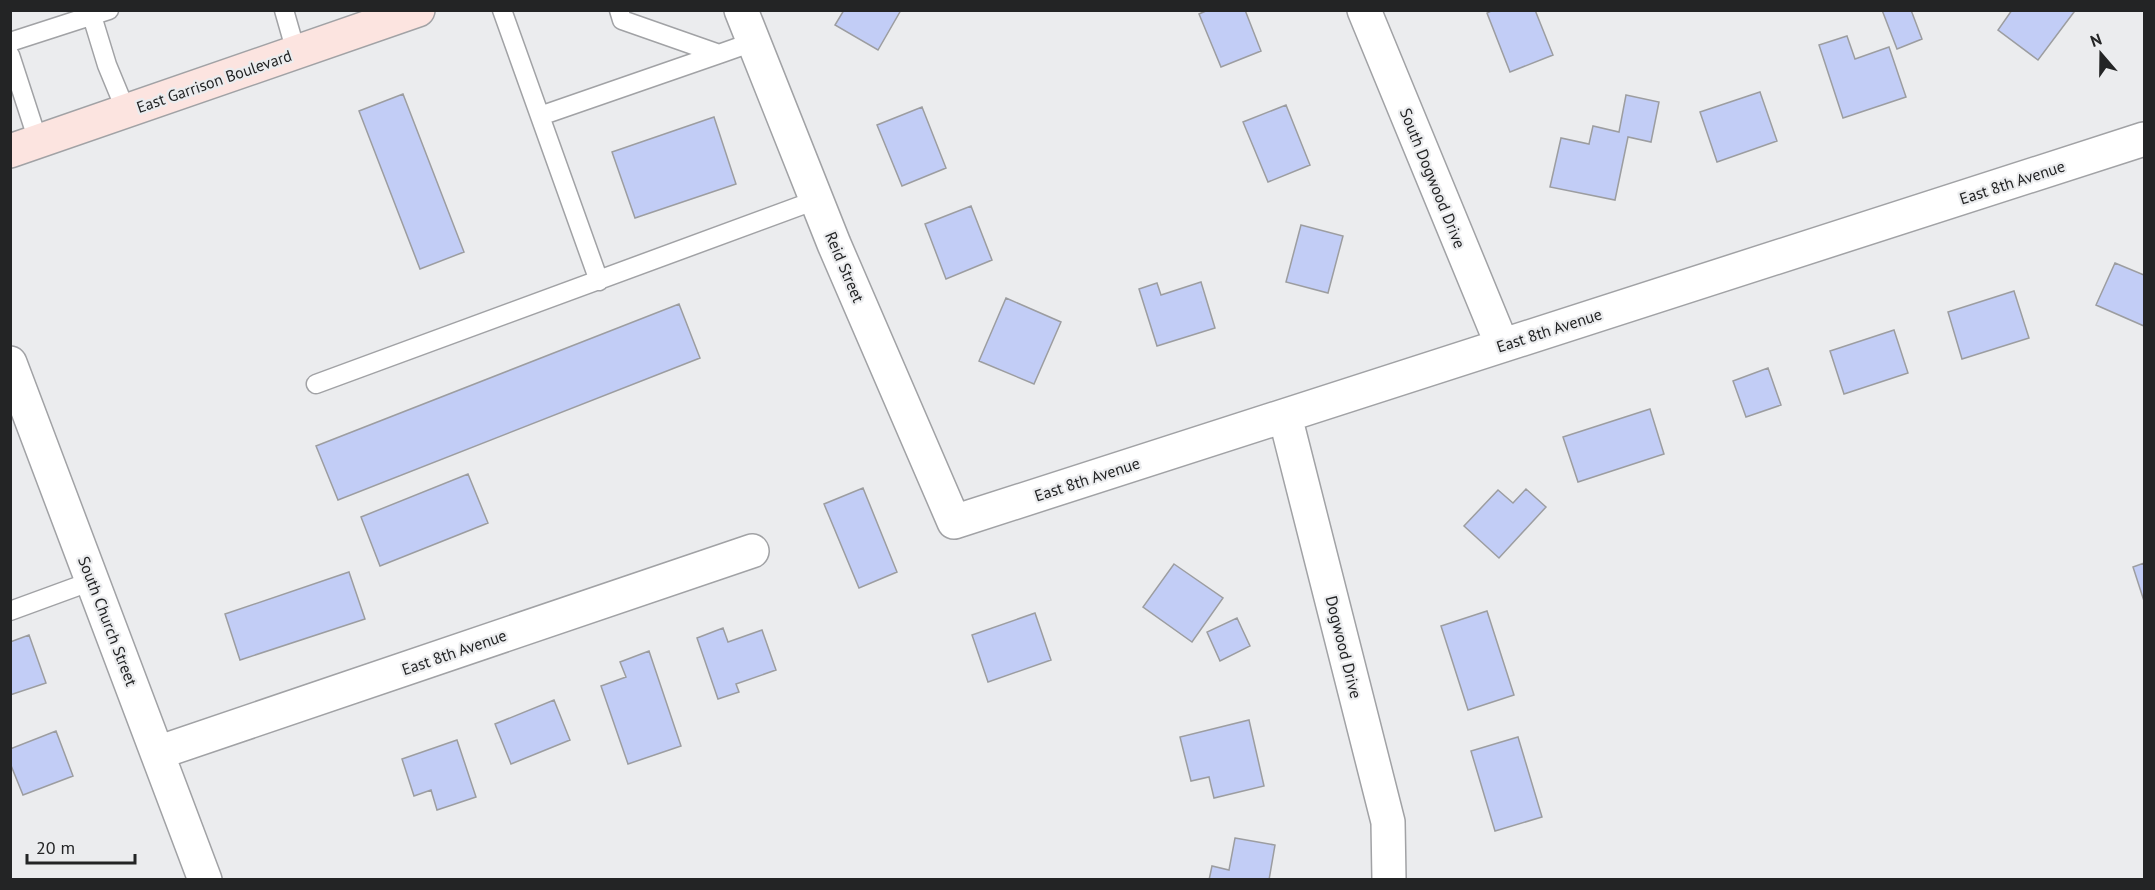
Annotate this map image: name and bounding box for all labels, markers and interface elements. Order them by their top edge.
north arrow [2071,24,2131,84]
text: N [2088,29,2104,51]
street label: East Garrison Boulevard [134,45,294,117]
street label: South Dogwood Drive [1396,105,1470,251]
street label: East 8th Avenue [1957,156,2067,208]
street label: Reid Street [821,229,869,306]
street label: East 8th Avenue [1494,304,1604,356]
street label: East 8th Avenue [1032,453,1142,505]
street label: South Church Street [74,553,142,689]
street label: Dogwood Drive [1322,594,1366,700]
street label: East 8th Avenue [399,625,509,679]
scale bar [27,827,135,865]
text: 20 m [36,836,75,859]

